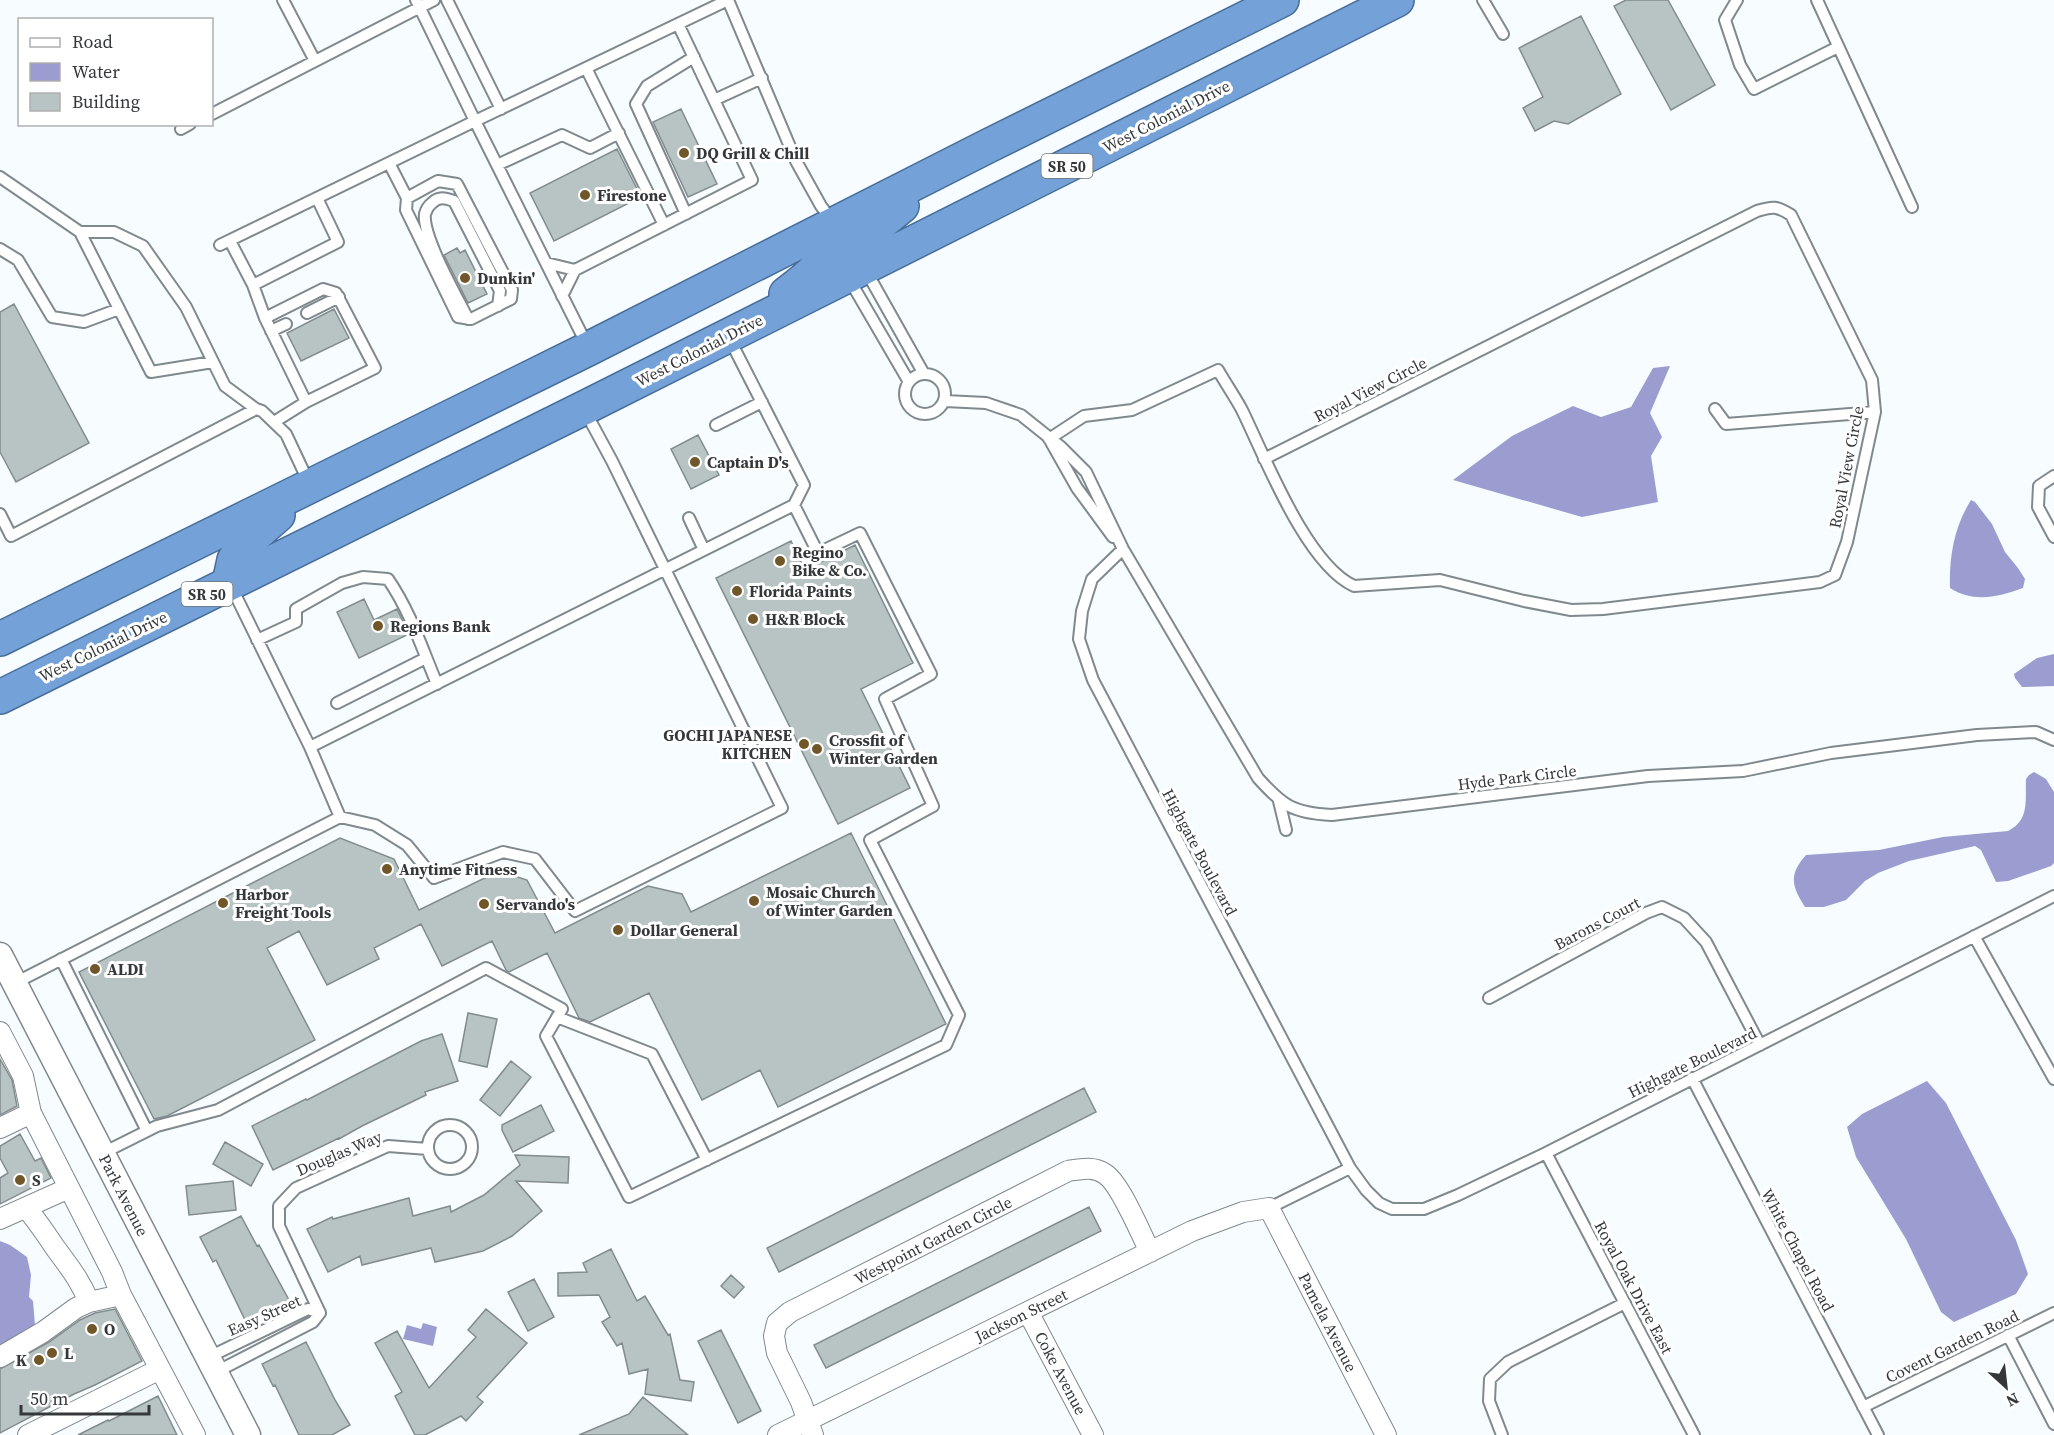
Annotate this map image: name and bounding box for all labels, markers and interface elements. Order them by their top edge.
legend [18,18,213,126]
text: Road [72,29,113,54]
text: Water [72,59,120,84]
street label: West Colonial Drive [1099,74,1233,158]
text: Building [72,89,140,114]
place label: DQ Grill & Chill [696,142,809,164]
marker: DQ Grill & Chill [677,146,691,160]
road number: SR 50 [1042,154,1092,178]
place label: Firestone [597,184,667,206]
marker: Firestone [578,188,592,202]
place label: Dunkin' [477,267,535,289]
marker: Dunkin' [458,271,472,285]
street label: West Colonial Drive [632,308,766,392]
street label: Royal View Circle [1310,351,1430,427]
street label: Royal View Circle [1823,404,1869,530]
place label: Captain D's [707,451,789,473]
marker: Captain D's [688,455,702,469]
place label: Regino Bike & Co. [792,541,867,581]
marker: Regino Bike & Co. [773,554,787,568]
place label: Florida Paints [749,580,852,602]
road number: SR 50 [182,582,232,606]
marker: Florida Paints [730,584,744,598]
street label: West Colonial Drive [35,605,171,687]
place label: H&R Block [765,608,846,630]
marker: H&R Block [746,612,760,626]
place label: Regions Bank [390,615,491,637]
marker: Regions Bank [371,619,385,633]
place label: GOCHI JAPANESE KITCHEN [663,724,792,764]
place label: Crossfit of Winter Garden [829,729,938,769]
marker: GOCHI JAPANESE KITCHEN [797,737,811,751]
marker: Crossfit of Winter Garden [810,742,824,756]
street label: Hyde Park Circle [1456,759,1578,795]
street label: Highgate Boulevard [1157,785,1243,919]
place label: Anytime Fitness [399,858,517,880]
marker: Anytime Fitness [380,862,394,876]
place label: Mosaic Church of Winter Garden [766,881,893,921]
place label: Harbor Freight Tools [235,883,331,923]
street label: Barons Court [1550,891,1644,955]
place label: Servando's [496,893,575,915]
marker: Mosaic Church of Winter Garden [747,894,761,908]
marker: Harbor Freight Tools [216,896,230,910]
marker: Servando's [477,897,491,911]
place label: Dollar General [630,919,738,941]
marker: Dollar General [611,923,625,937]
place label: ALDI [107,958,144,980]
marker: ALDI [88,962,102,976]
street label: Highgate Boulevard [1624,1021,1760,1103]
street label: Douglas Way [293,1125,386,1181]
street label: Park Avenue [94,1150,154,1240]
place label: S [32,1169,41,1191]
marker: S [13,1173,27,1187]
street label: White Chapel Road [1756,1185,1840,1315]
street label: Westpoint Garden Circle [850,1191,1016,1289]
street label: Royal Oak Drive East [1590,1217,1679,1358]
street label: Pamela Avenue [1293,1268,1363,1376]
street label: Jackson Street [970,1283,1072,1347]
street label: Easy Street [224,1289,305,1341]
street label: Covent Garden Road [1882,1304,2022,1388]
place label: O [104,1318,115,1340]
marker: O [85,1322,99,1336]
street label: Coke Avenue [1030,1327,1092,1419]
place label: L [64,1342,73,1364]
marker: L [45,1346,59,1360]
place label: K [16,1349,28,1371]
marker: K [32,1353,46,1367]
north arrow [1976,1357,2036,1417]
scale bar [21,1378,148,1416]
text: 50 m [30,1386,68,1411]
text: N [2002,1388,2023,1413]

